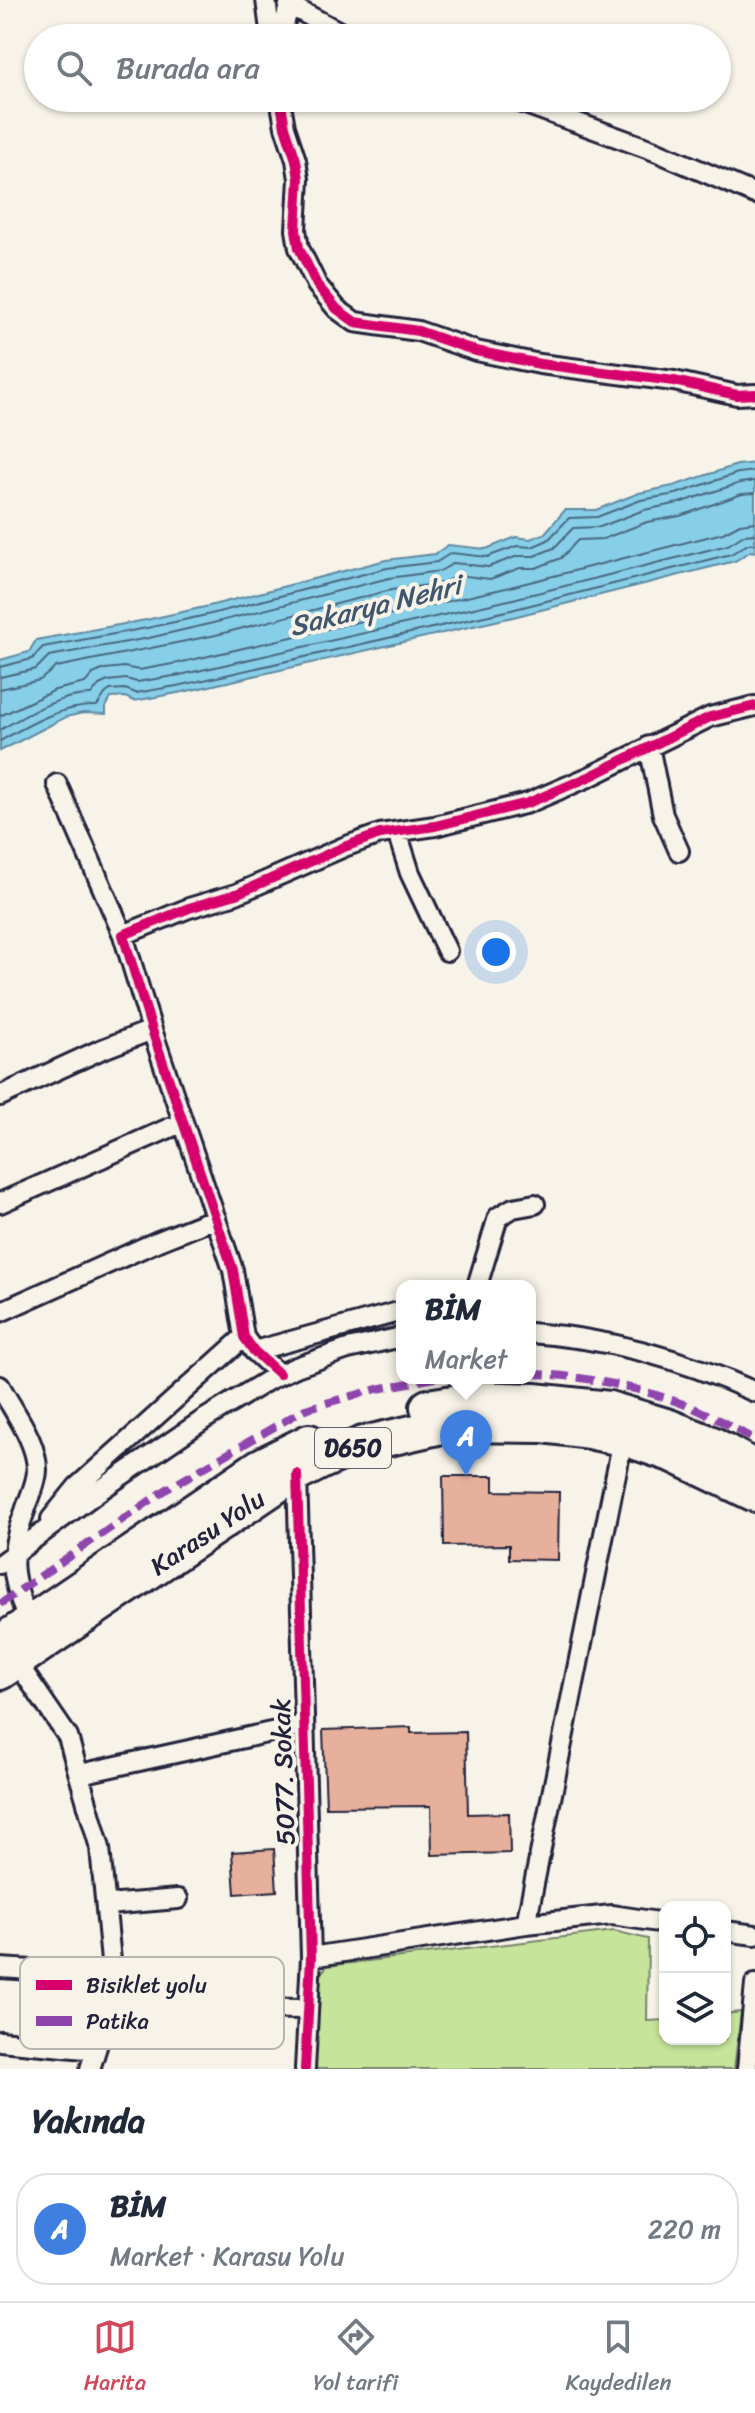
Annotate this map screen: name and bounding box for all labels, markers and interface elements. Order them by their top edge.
search box [24,24,731,112]
text: Burada ara [116,41,259,95]
icon: search [52,46,96,90]
water label: Sakarya Nehri [284,559,471,650]
your location [476,932,516,972]
popup [396,1280,536,1384]
text: BİM [425,1282,481,1336]
text: Market [425,1336,507,1382]
pin: A [440,1410,492,1476]
road number: D650 [315,1428,391,1468]
street label: Karasu Yolu [140,1476,275,1588]
street label: 5077. Sokak [257,1698,309,1846]
map controls [659,1901,731,2045]
button: locate [659,1901,731,1973]
legend [20,1957,284,2049]
text: Bisiklet yolu [86,1966,207,2005]
button: layers [659,1973,731,2045]
text: Patika [86,2002,149,2041]
text: Yakında [32,2091,145,2151]
text: BİM [110,2179,166,2233]
text: A [51,2206,69,2252]
text: 220 m [648,2206,721,2252]
text: Market · Karasu Yolu [110,2233,344,2279]
tab: Harita [84,2315,146,2402]
tab: Yol tarifi [313,2315,398,2402]
tab: Kaydedilen [566,2315,671,2402]

